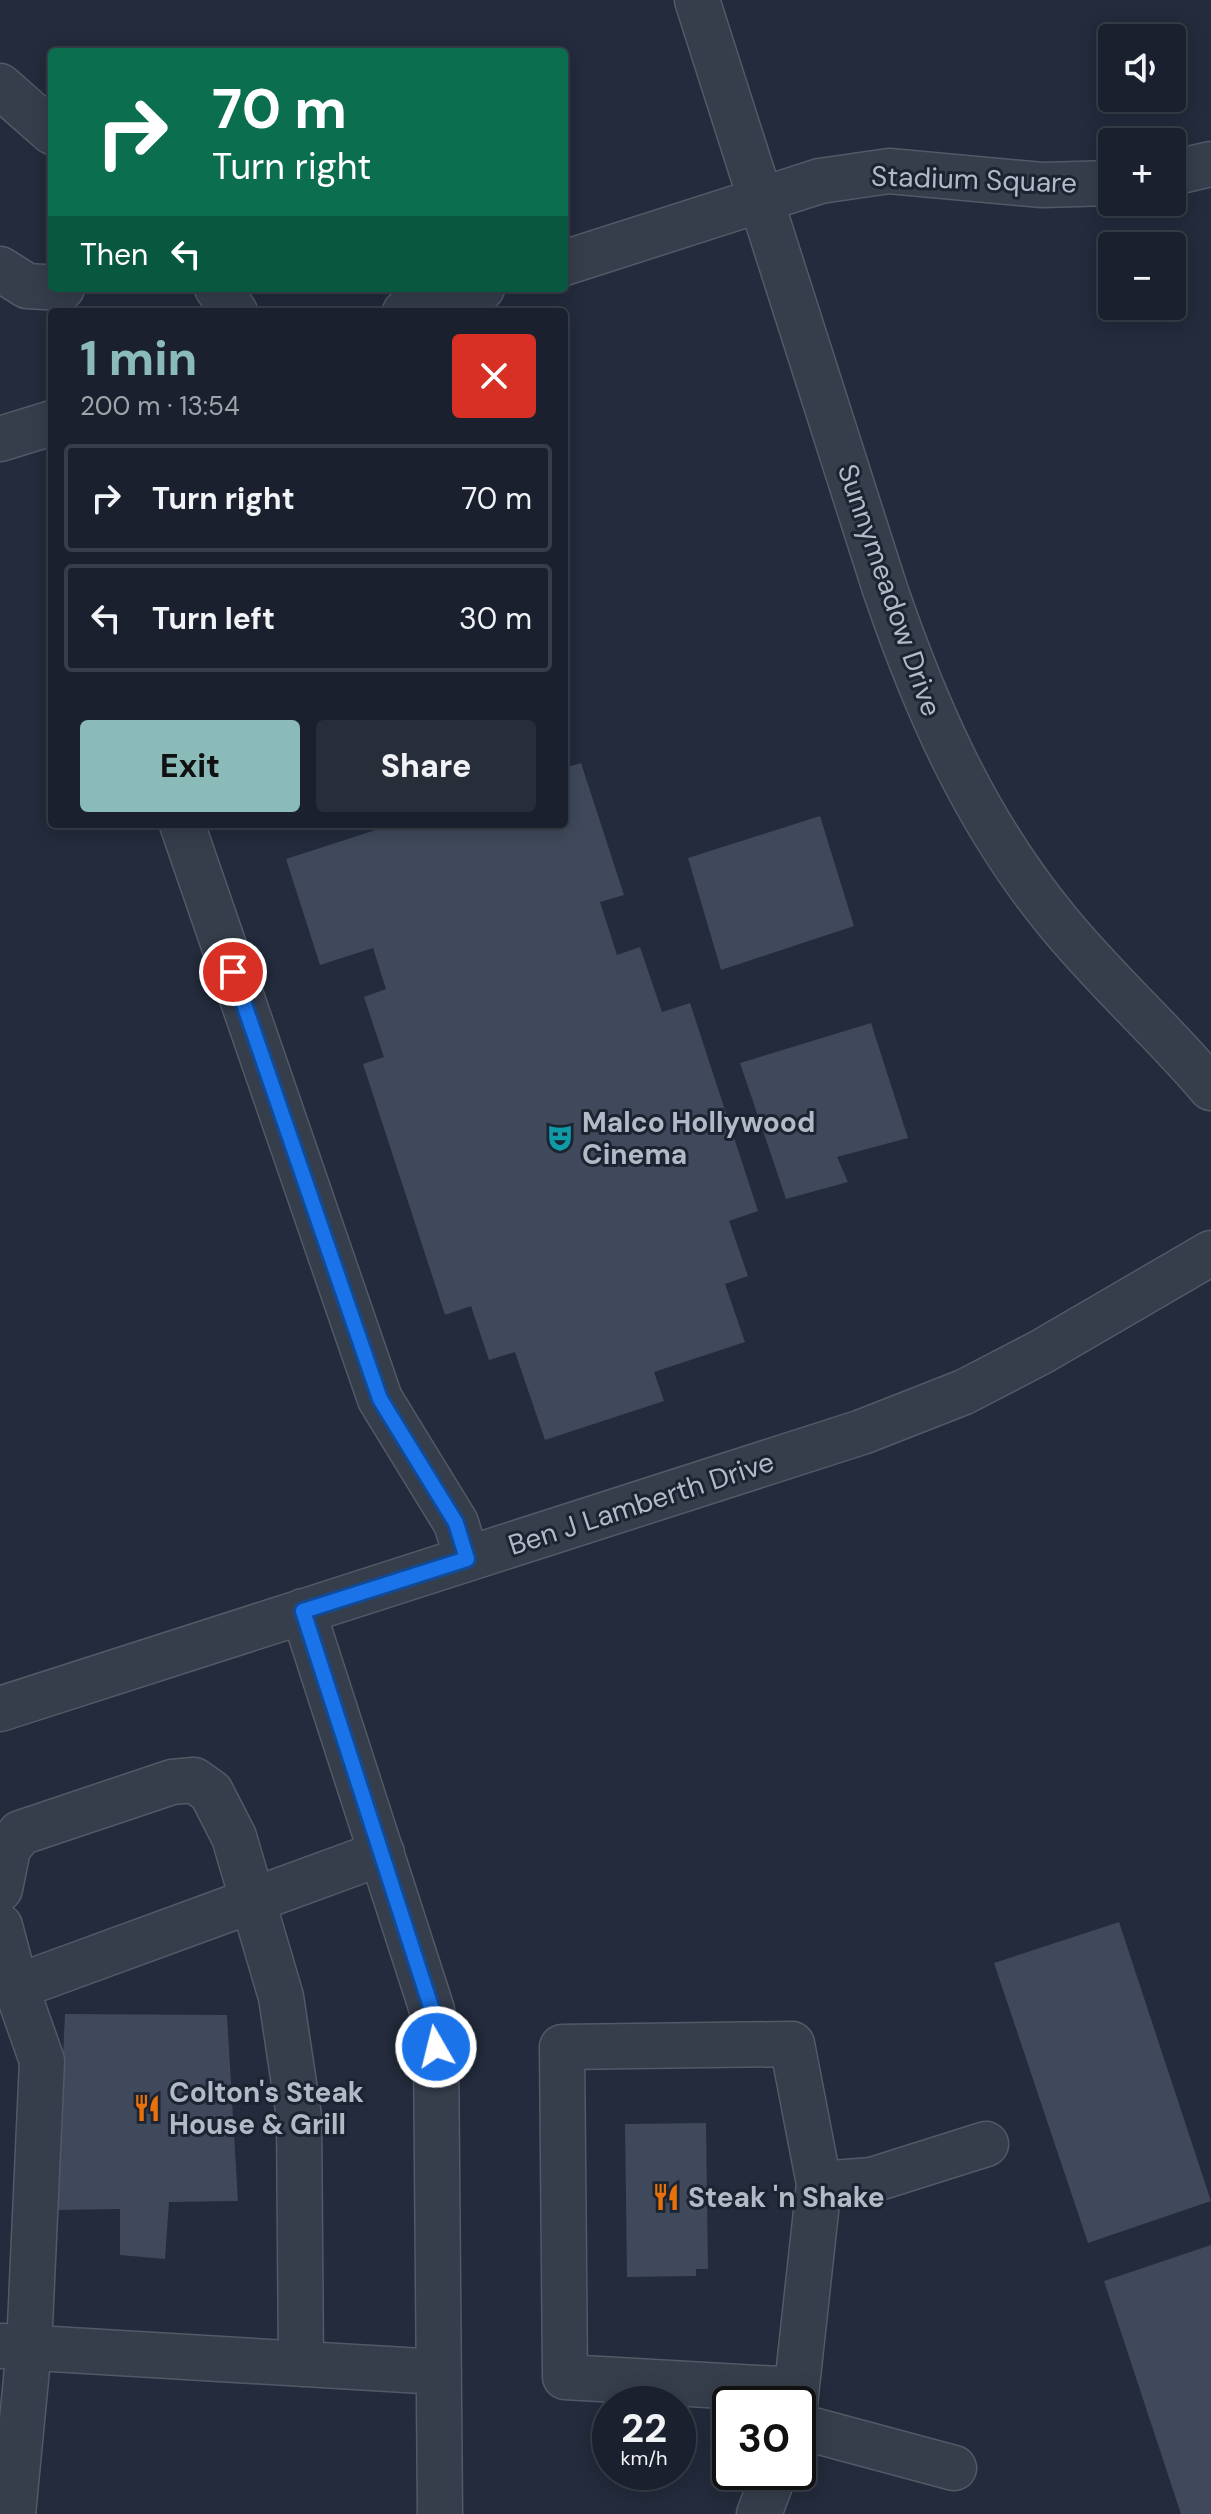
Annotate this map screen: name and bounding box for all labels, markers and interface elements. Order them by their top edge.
map controls [1098,24,1186,320]
button: sound [1098,24,1186,112]
text: 70 m [212,72,347,145]
icon: right [80,80,184,184]
button: + [1098,128,1186,216]
text: Turn right [212,143,371,190]
street label: Stadium Square [870,157,1078,202]
icon: left [164,232,208,276]
button: − [1098,232,1186,320]
text: Then [80,235,148,274]
text: 1 min [80,327,197,390]
button: close [452,334,536,418]
text: 200 m · 13:54 [80,389,240,423]
street label: Sunnymeadow Drive [829,459,950,721]
icon: right [84,476,128,520]
text: Turn right [152,479,295,518]
text: 70 m [461,479,532,518]
icon: left [84,596,128,640]
text: Turn left [152,599,275,638]
text: 30 m [459,599,532,638]
button: Exit [80,720,300,812]
button: Share [316,720,536,812]
pin [199,938,267,1006]
icon: arrive [211,950,255,994]
place label: Malco Hollywood Cinema [582,1104,815,1173]
theatre icon: Malco Hollywood Cinema [545,1123,575,1153]
street label: Ben J Lamberth Drive [504,1443,779,1564]
position arrow [394,2005,478,2089]
place label: Colton's Steak House & Grill [169,2074,364,2143]
restaurant icon: Colton's Steak House & Grill [132,2093,162,2123]
place label: Steak 'n Shake [688,2179,885,2216]
restaurant icon: Steak 'n Shake [651,2182,681,2212]
speed limit sign: 30 [712,2386,816,2490]
text: 22 [621,2402,667,2454]
text: km/h [620,2445,668,2471]

